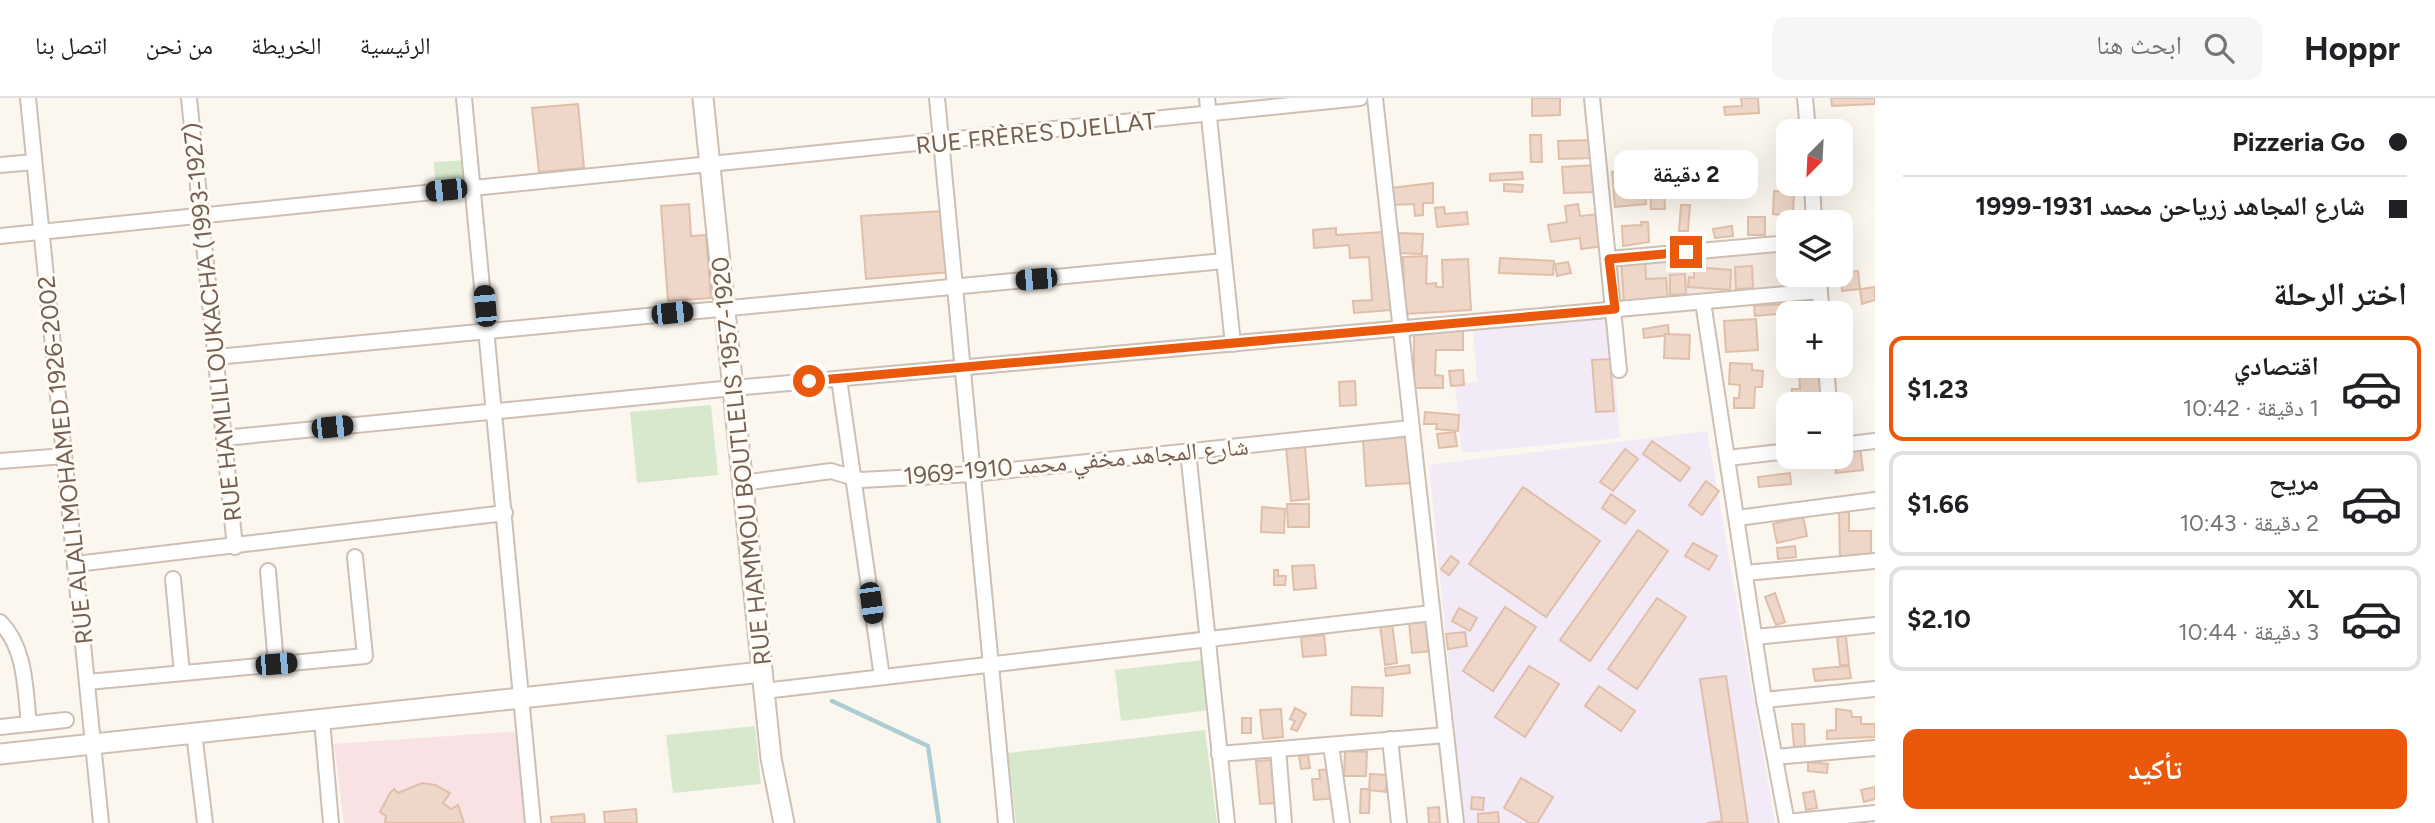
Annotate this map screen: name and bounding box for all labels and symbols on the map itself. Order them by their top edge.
street label: RUE FRÈRES DJELLAT [914,106,1158,160]
north arrow [1776,119,1853,196]
street label: RUE HAMLILI OUKACHA (1993-1927) [177,121,247,523]
callout: 2 دقيقة [1614,150,1758,200]
car [425,177,468,203]
route end [1670,236,1702,268]
street label: RUE HAMMOU BOUTLELIS 1957-1920 [705,255,777,667]
car [1015,267,1058,291]
street label: RUE ALALI MOHAMED 1926-2002 [31,274,99,646]
car [473,284,498,328]
car [651,300,694,326]
route start [793,365,825,397]
car [311,414,354,440]
street label: شارع المجاهد مخفي محمد 1910-1969 [902,431,1250,496]
car [858,581,885,625]
car [255,652,298,676]

